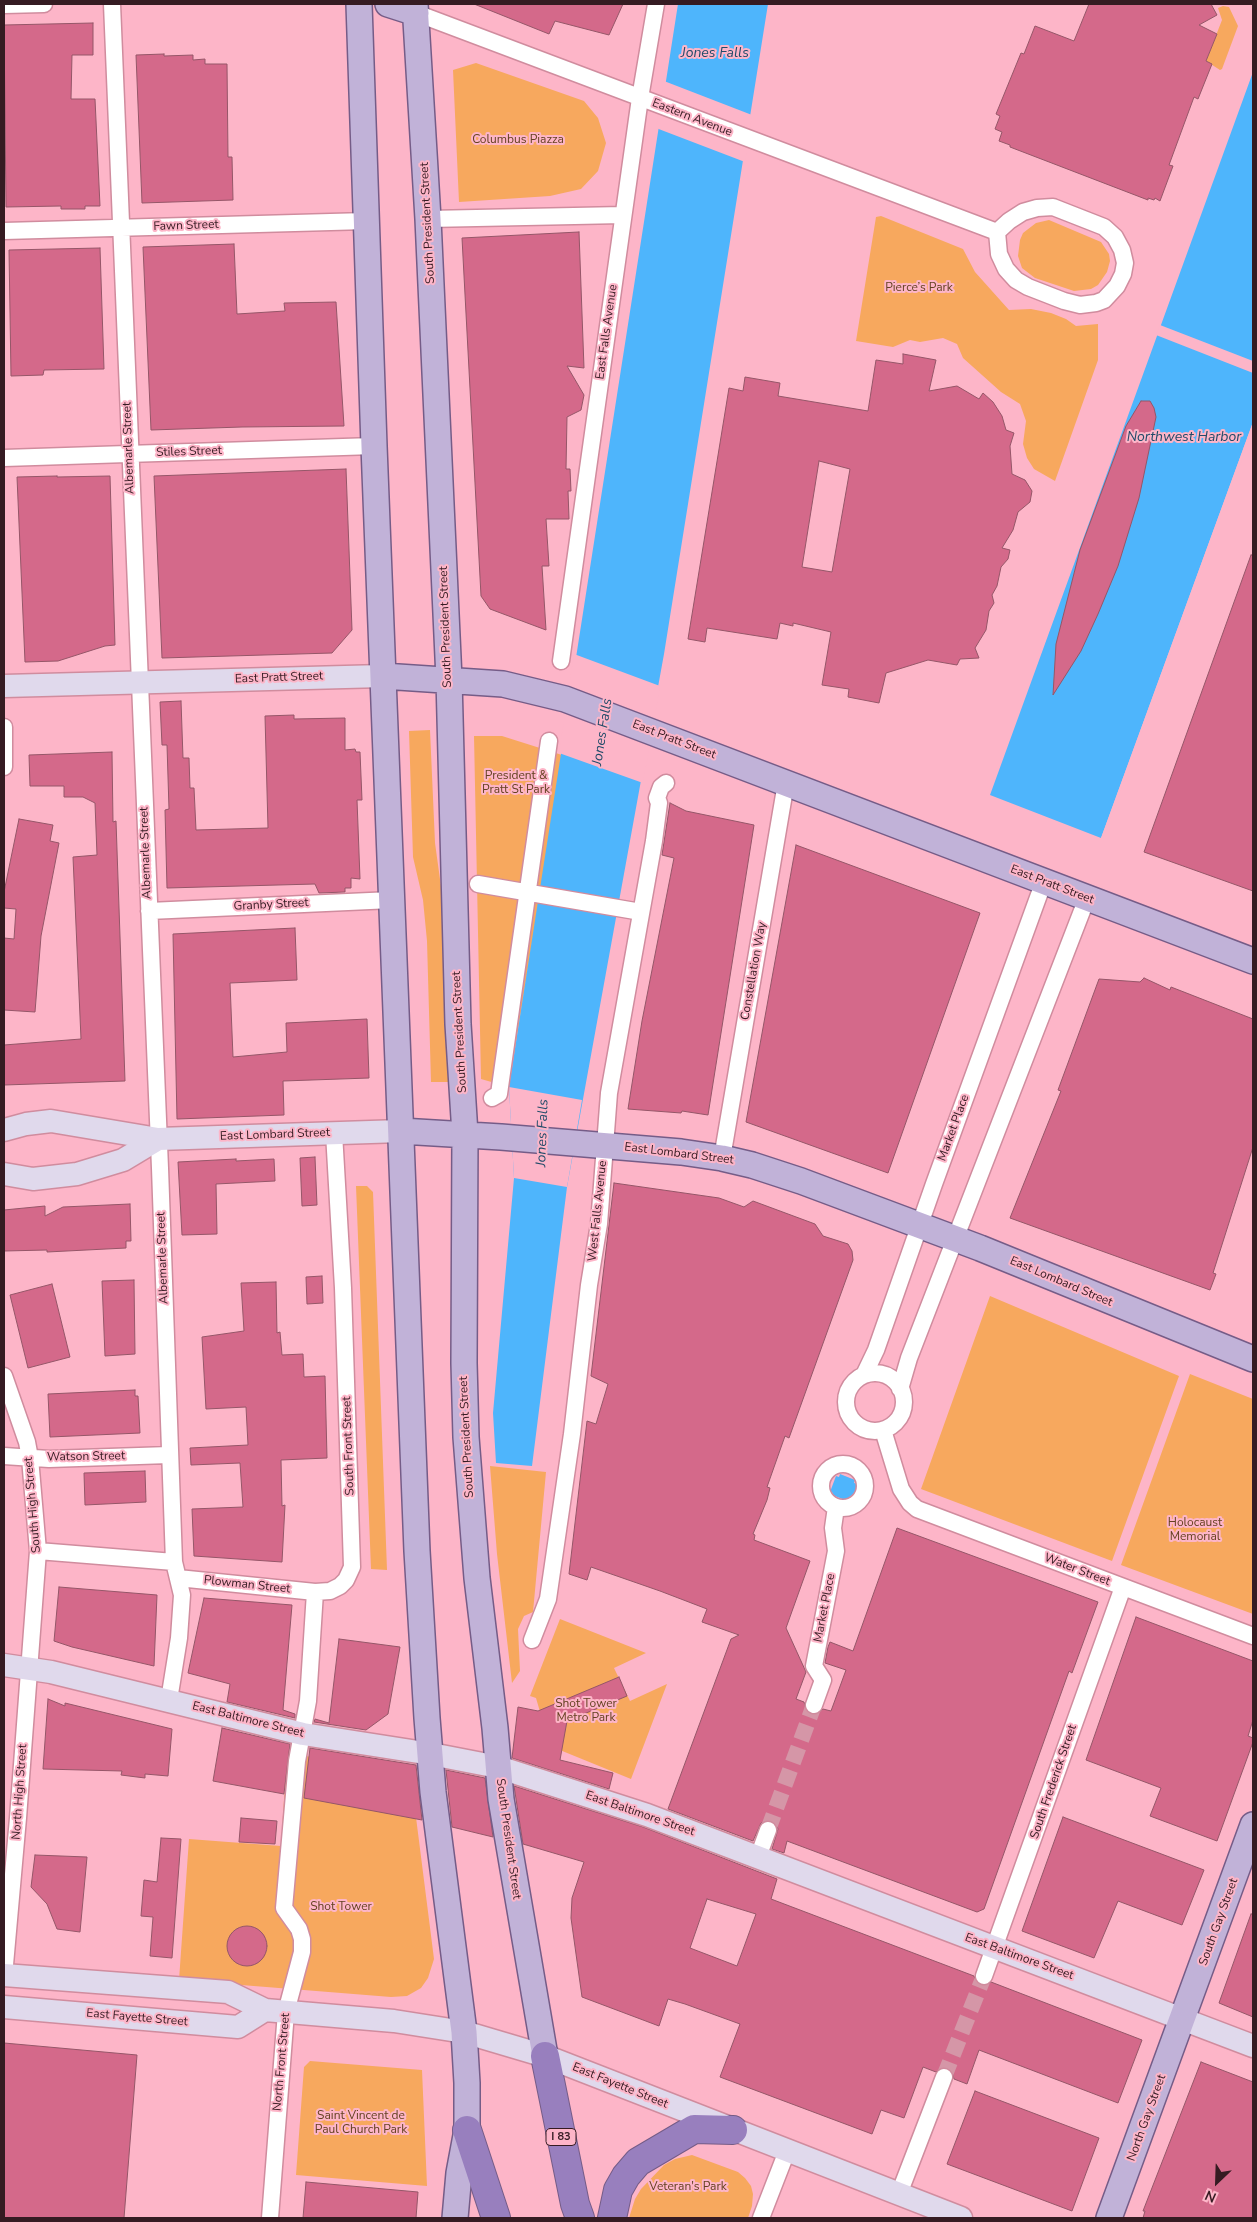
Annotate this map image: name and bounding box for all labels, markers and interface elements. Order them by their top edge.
water label: Jones Falls [681,46,749,62]
street label: Eastern Avenue [650,96,734,140]
park label: Columbus Piazza [472,133,564,147]
street label: South President Street [418,162,438,284]
street label: Fawn Street [153,218,219,234]
park label: Pierce’s Park [885,281,953,295]
street label: East Falls Avenue [593,284,621,380]
street label: Albemarle Street [120,402,138,494]
water label: Northwest Harbor [1127,430,1241,446]
street label: Stiles Street [156,444,222,460]
street label: South President Street [437,566,455,688]
street label: East Pratt Street [235,669,323,687]
water label: Jones Falls [589,697,617,767]
street label: East Pratt Street [630,717,718,763]
park label: President & Pratt St Park [482,769,550,797]
street label: Albemarle Street [137,807,155,899]
street label: East Pratt Street [1008,862,1096,908]
street label: Granby Street [233,896,309,914]
street label: Constellation Way [738,921,770,1021]
street label: South President Street [450,971,470,1093]
street label: Market Place [935,1093,973,1163]
water label: Jones Falls [533,1099,553,1167]
street label: East Lombard Street [220,1126,330,1144]
street label: East Lombard Street [624,1140,734,1168]
street label: West Falls Avenue [586,1160,610,1262]
street label: Albemarle Street [154,1212,172,1304]
street label: East Lombard Street [1008,1254,1114,1310]
street label: South President Street [457,1376,477,1498]
street label: South Front Street [340,1396,358,1496]
street label: Watson Street [47,1449,125,1465]
street label: South High Street [22,1456,44,1554]
park label: Holocaust Memorial [1168,1516,1222,1544]
street label: Water Street [1042,1551,1112,1589]
street label: Market Place [811,1572,839,1644]
street label: Plowman Street [203,1573,291,1597]
park label: Shot Tower Metro Park [555,1697,617,1725]
street label: East Baltimore Street [191,1699,305,1741]
street label: South Frederick Street [1028,1723,1080,1841]
street label: North High Street [9,1744,31,1840]
street label: South President Street [492,1778,524,1900]
street label: East Baltimore Street [584,1789,696,1839]
street label: South Gay Street [1197,1876,1241,1968]
park label: Shot Tower [310,1900,372,1914]
street label: East Baltimore Street [963,1931,1075,1983]
street label: East Fayette Street [86,2006,188,2030]
street label: North Front Street [271,2012,293,2112]
street label: East Fayette Street [570,2060,670,2112]
street label: North Gay Street [1125,2073,1169,2163]
park label: Saint Vincent de Paul Church Park [315,2109,407,2137]
road number: I 83 [546,2128,576,2146]
north arrow [1192,2157,1242,2207]
park label: Veteran's Park [649,2180,727,2194]
text: N [1202,2185,1219,2207]

